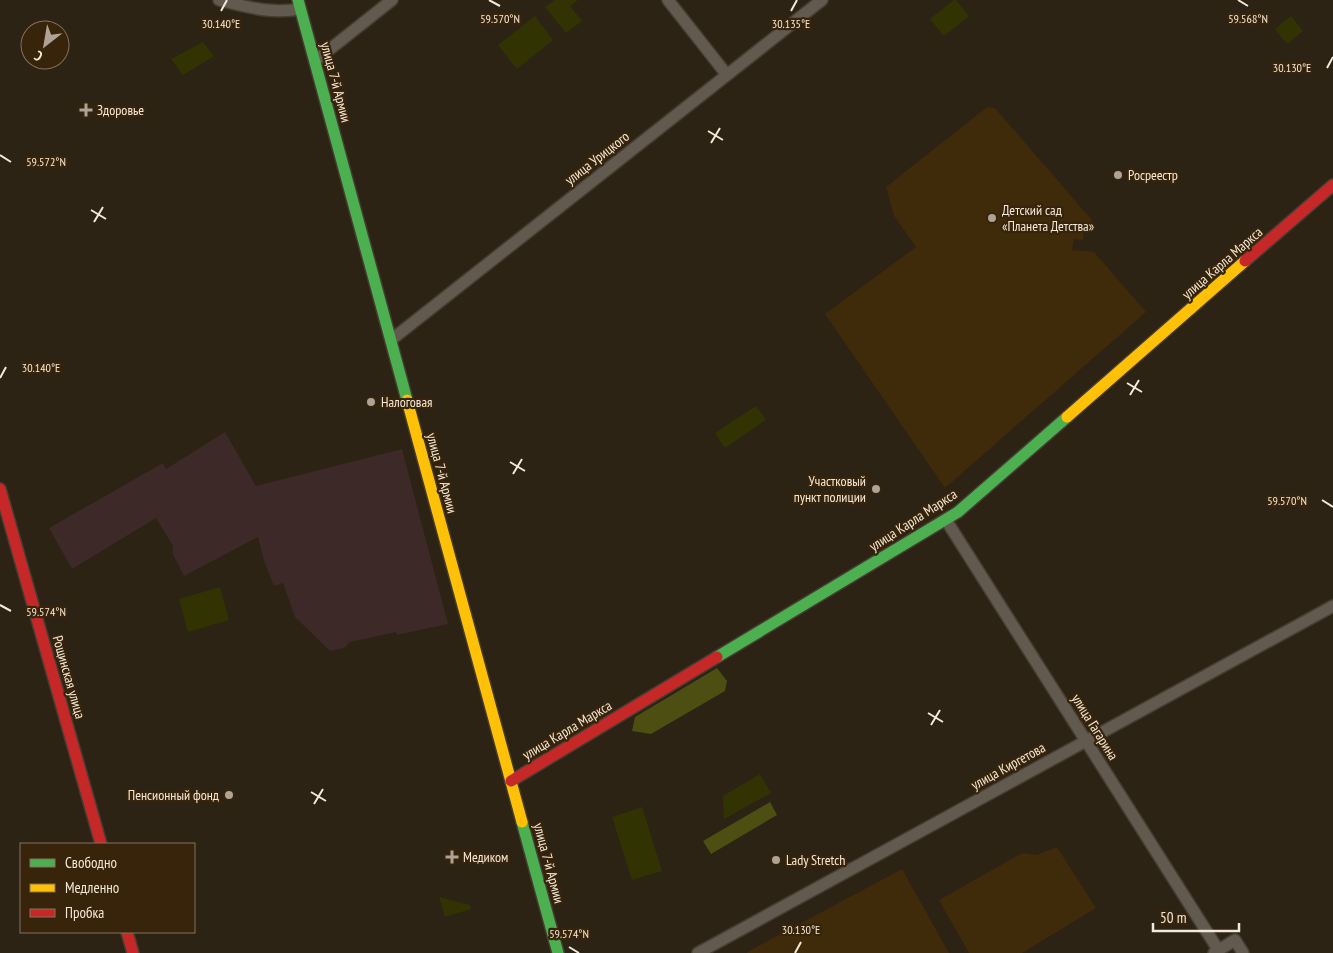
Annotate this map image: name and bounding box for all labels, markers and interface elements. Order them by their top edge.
text: 59.570°N [480,11,520,26]
text: 59.568°N [1228,11,1268,26]
text: 30.140°E [202,16,240,31]
text: 30.135°E [772,16,810,31]
north arrow [20,20,70,70]
street label: улица 7-й Армии [317,40,355,124]
text: С [30,46,46,66]
text: 30.130°E [1273,60,1311,75]
place label: Здоровье [97,101,144,119]
marker: Здоровье [79,103,93,117]
street label: улица Урицкого [561,127,633,189]
text: 59.572°N [26,154,66,169]
place label: Росреестр [1128,166,1178,184]
marker: Росреестр [1112,169,1124,181]
place label: Детский сад «Планета Детства» [1002,201,1094,235]
marker: Детский сад «Планета Детства» [986,212,998,224]
street label: улица Карла Маркса [1178,223,1266,303]
text: 30.140°E [22,360,60,375]
place label: Налоговая [381,393,433,411]
marker: Налоговая [365,396,377,408]
street label: улица 7-й Армии [423,431,461,515]
place label: Участковый пункт полиции [794,472,866,506]
marker: Участковый пункт полиции [870,483,882,495]
street label: улица Карла Маркса [866,485,960,555]
text: 59.570°N [1267,493,1307,508]
text: 59.574°N [26,604,66,619]
street label: Рощинская улица [49,633,89,721]
street label: улица Гагарина [1068,691,1122,763]
street label: улица Карла Маркса [519,696,615,764]
street label: улица Киргетова [968,738,1048,794]
place label: Пенсионный фонд [128,786,219,804]
marker: Пенсионный фонд [223,789,235,801]
street label: улица 7-й Армии [530,821,568,905]
legend [20,843,195,933]
place label: Медиком [463,848,508,866]
marker: Медиком [445,850,459,864]
place label: Lady Stretch [786,851,845,869]
text: Свободно [65,853,117,872]
marker: Lady Stretch [770,854,782,866]
text: Медленно [65,878,119,897]
scale bar [1153,900,1239,932]
text: Пробка [65,903,104,922]
text: 50 m [1160,908,1186,927]
text: 30.130°E [782,922,820,937]
text: 59.574°N [549,926,589,941]

